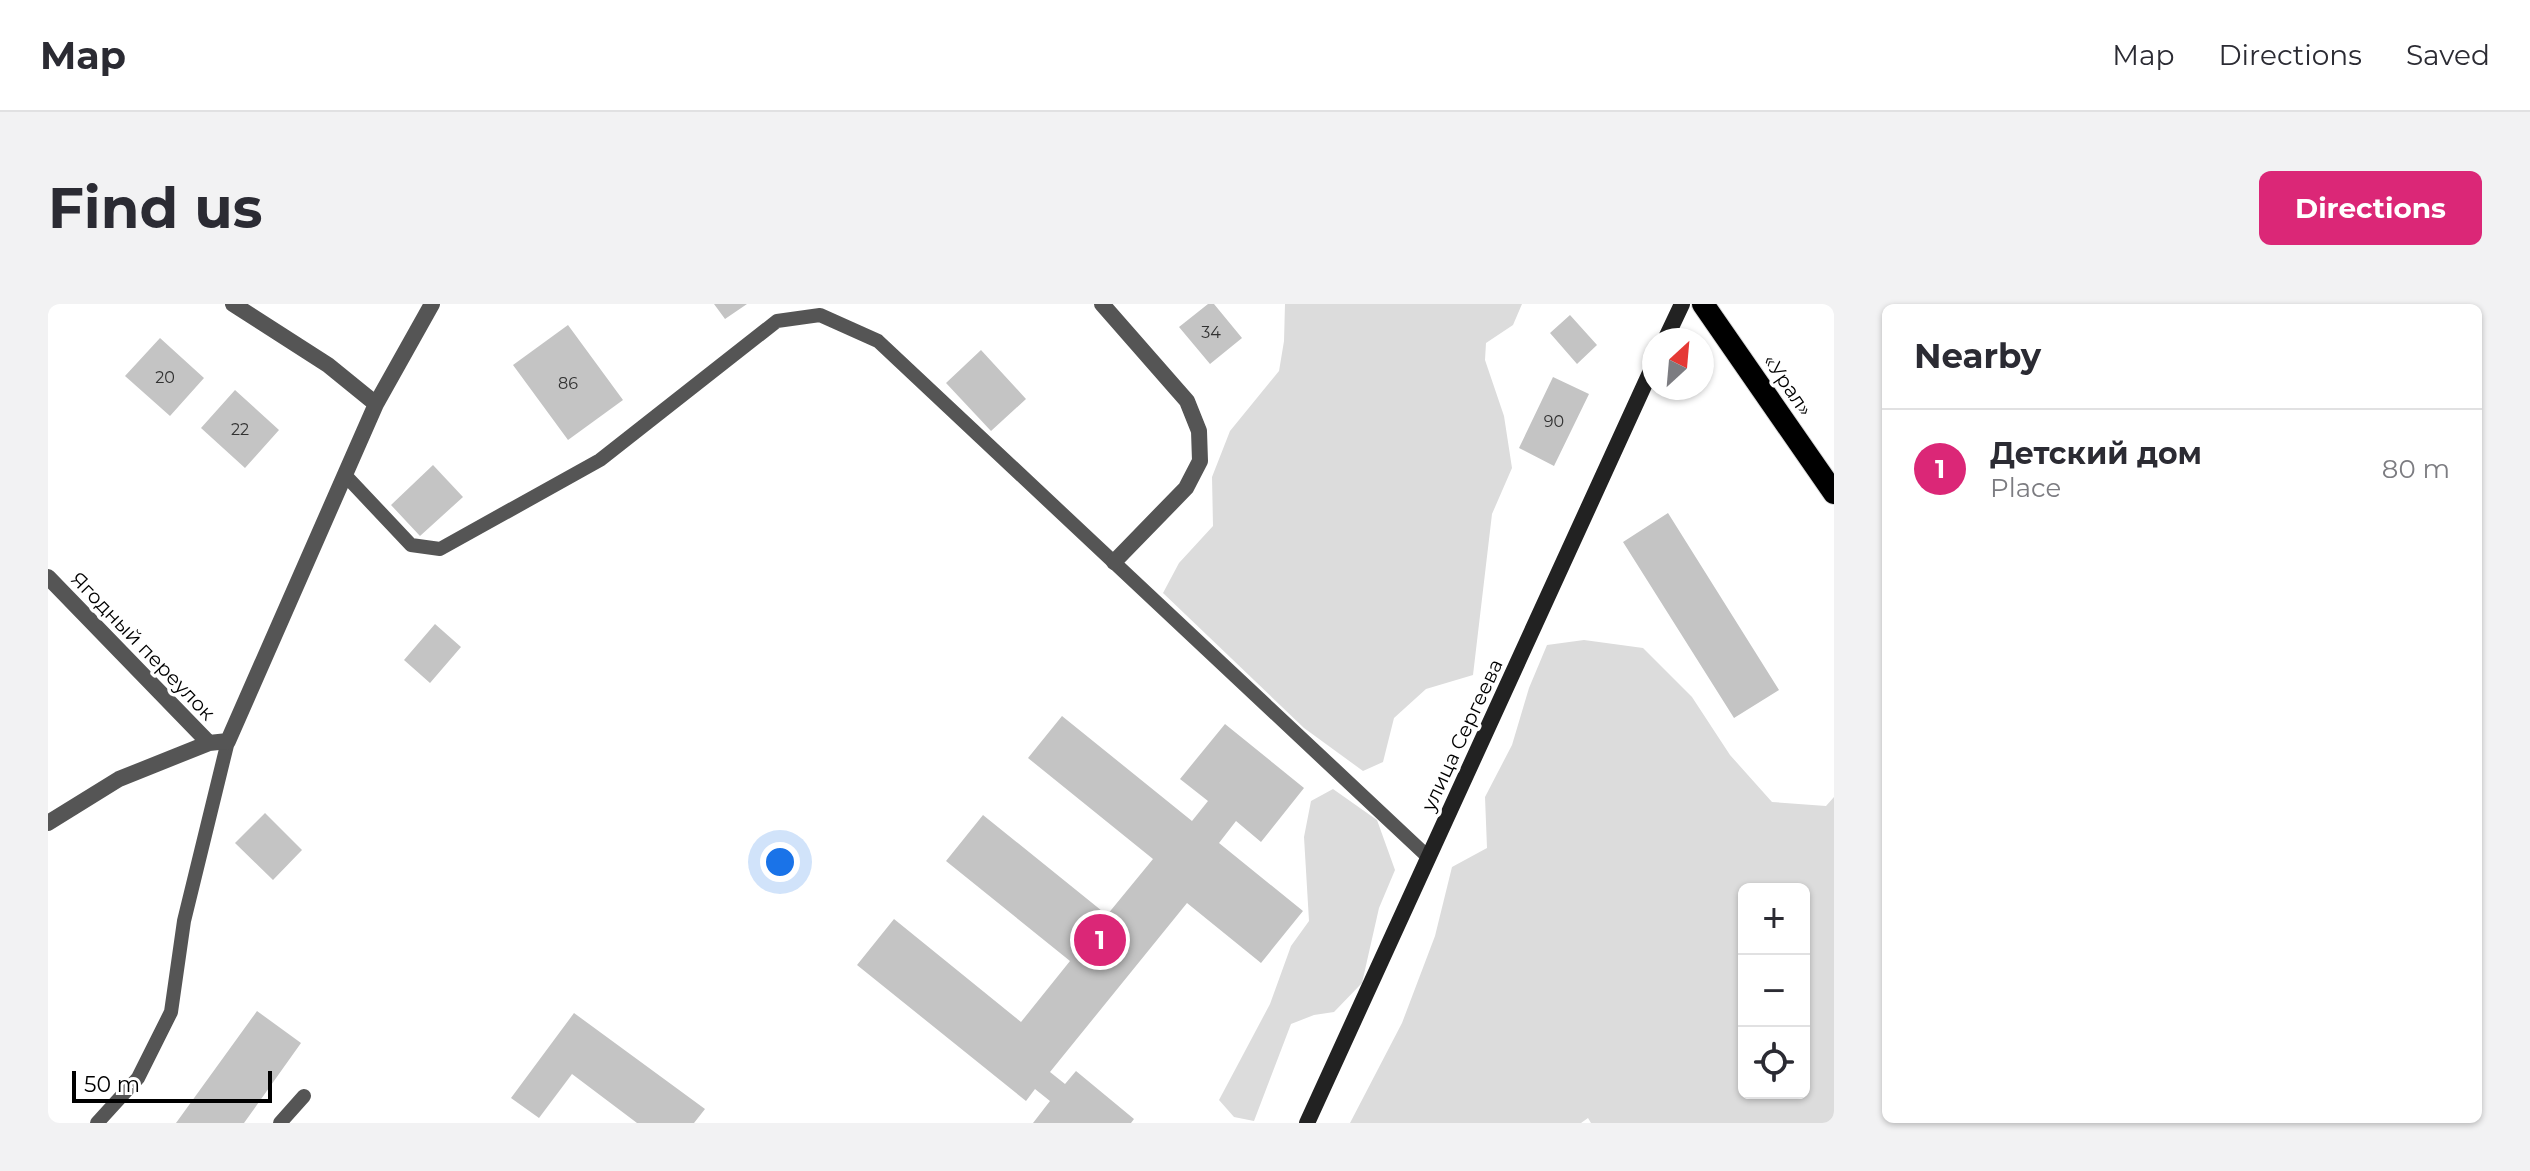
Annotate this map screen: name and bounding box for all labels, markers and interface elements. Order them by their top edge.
text: Map [40,32,126,79]
text: Map [2112,38,2174,72]
text: Directions [2218,38,2362,72]
text: Saved [2406,38,2490,72]
button: Directions [2259,171,2482,245]
text: Find us [48,174,262,242]
house number: 34 [1201,323,1221,342]
north arrow [1642,328,1714,400]
text: Nearby [1914,335,2041,377]
street label: «Урал» [1758,350,1818,420]
house number: 20 [155,368,175,387]
house number: 86 [558,374,578,393]
house number: 90 [1544,412,1564,431]
house number: 22 [231,420,249,439]
text: Детский дом [1990,435,2202,472]
text: 1 [1935,453,1945,485]
text: 80 m [2382,453,2450,485]
text: Place [1990,472,2061,504]
street label: Ягодный переулок [66,567,220,725]
street label: улица Сергеева [1416,655,1508,816]
your location [760,842,800,882]
map controls [1738,883,1810,1099]
button: + [1738,883,1810,955]
pin: 1 [1074,910,1126,970]
button: − [1738,955,1810,1027]
button: locate [1738,1027,1810,1099]
scale bar [72,1067,272,1103]
text: 50 m [84,1071,140,1098]

